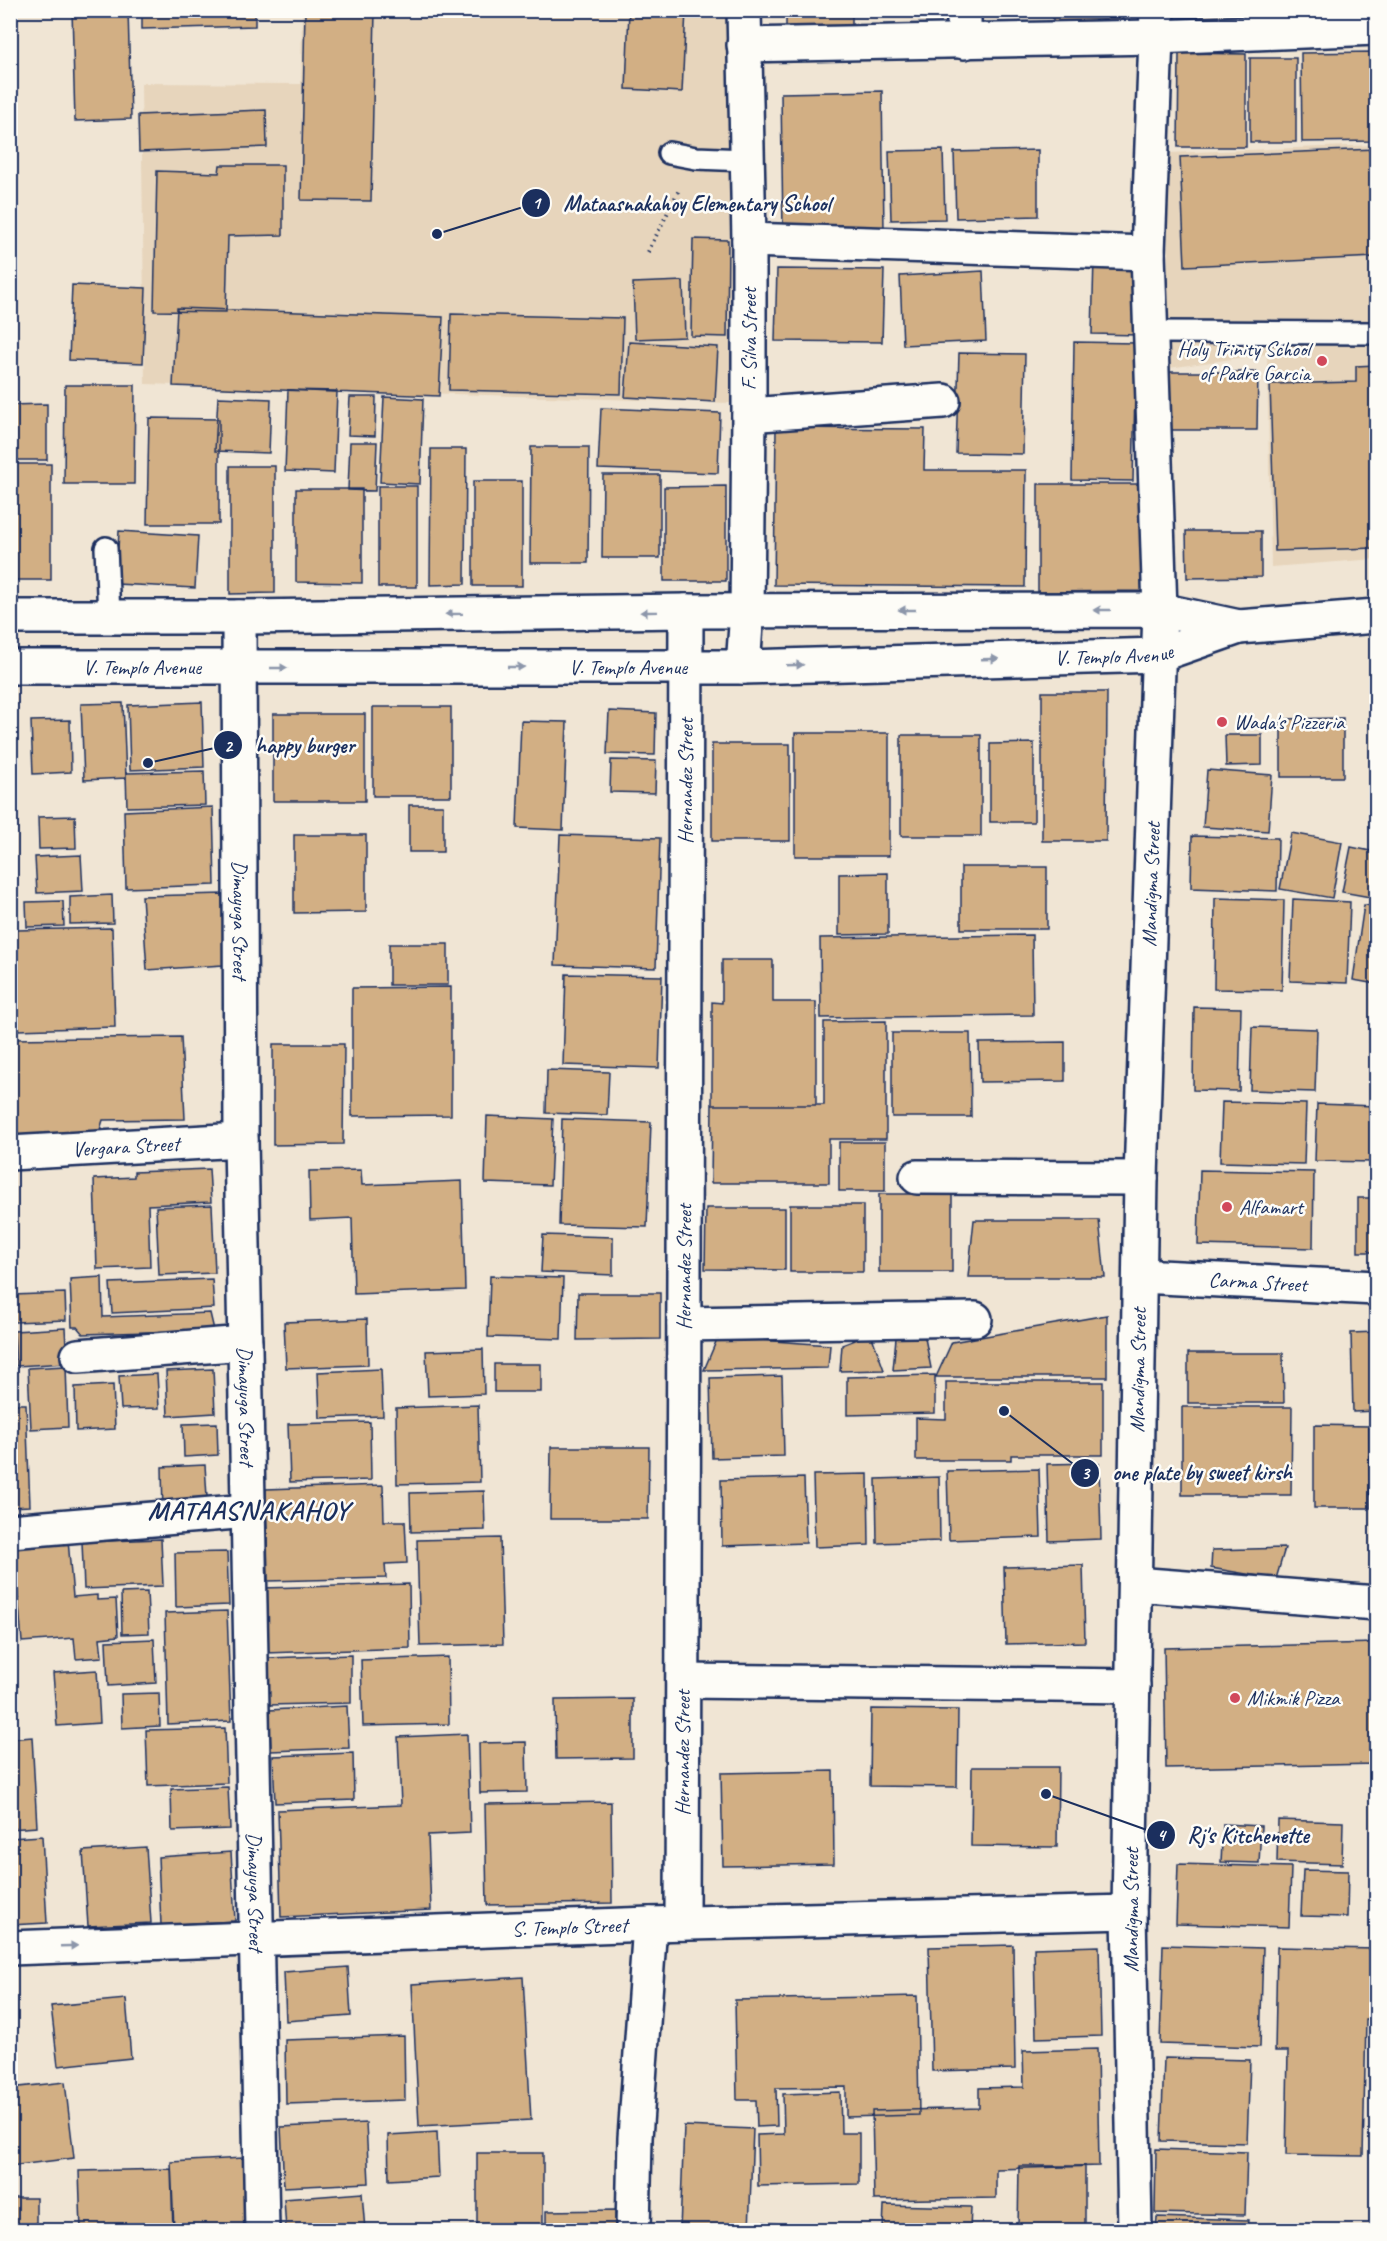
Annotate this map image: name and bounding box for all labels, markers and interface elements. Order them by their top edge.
callout: Mataasnakahoy Elementary School [521,183,842,223]
text: Mataasnakahoy Elementary School [564,190,835,218]
text: 1 [532,192,542,214]
street label: F. Silva Street [736,286,762,390]
place label: Holy Trinity School of Padre Garcia [1178,336,1313,386]
marker: Holy Trinity School of Padre Garcia [1315,354,1329,368]
one-way arrow [897,605,916,615]
one-way arrow [1092,605,1111,615]
one-way arrow [639,607,658,616]
one-way arrow [444,610,463,619]
street label: V. Templo Avenue [1054,638,1178,671]
street label: V. Templo Avenue [83,654,202,680]
street label: V. Templo Avenue [569,654,688,680]
one-way arrow [980,655,999,664]
one-way arrow [785,660,804,670]
one-way arrow [506,662,525,672]
one-way arrow [269,663,288,673]
place label: Wada's Pizzeria [1234,709,1346,735]
marker: Wada's Pizzeria [1215,715,1229,729]
street label: Hernandez Street [672,716,699,844]
callout: happy burger [213,725,366,765]
text: happy burger [256,732,356,760]
text: 2 [224,735,234,757]
street label: Mandigma Street [1136,820,1166,947]
street label: Dimayuga Street [227,860,253,983]
street label: Vergara Street [72,1130,183,1162]
place label: Alfamart [1239,1194,1305,1220]
marker: Alfamart [1220,1200,1234,1214]
street label: Hernandez Street [671,1202,697,1330]
street label: Carma Street [1208,1267,1310,1298]
street label: Mandigma Street [1124,1306,1152,1432]
street label: Dimayuga Street [232,1346,260,1469]
callout: one plate by sweet kirsh [1070,1453,1304,1493]
text: one plate by sweet kirsh [1112,1459,1293,1487]
text: 3 [1081,1462,1091,1484]
district label: MATAASNAKAHOY [148,1493,354,1527]
place label: Mikmik Pizza [1247,1685,1341,1711]
street label: Hernandez Street [669,1688,696,1816]
marker: Mikmik Pizza [1228,1691,1242,1705]
callout: Rj's Kitchenette [1146,1815,1321,1855]
text: Rj's Kitchenette [1187,1822,1311,1850]
text: 4 [1157,1824,1167,1846]
street label: Dimayuga Street [241,1832,270,1955]
street label: Mandigma Street [1118,1846,1144,1972]
street label: S. Templo Street [511,1912,631,1942]
one-way arrow [59,1941,78,1950]

